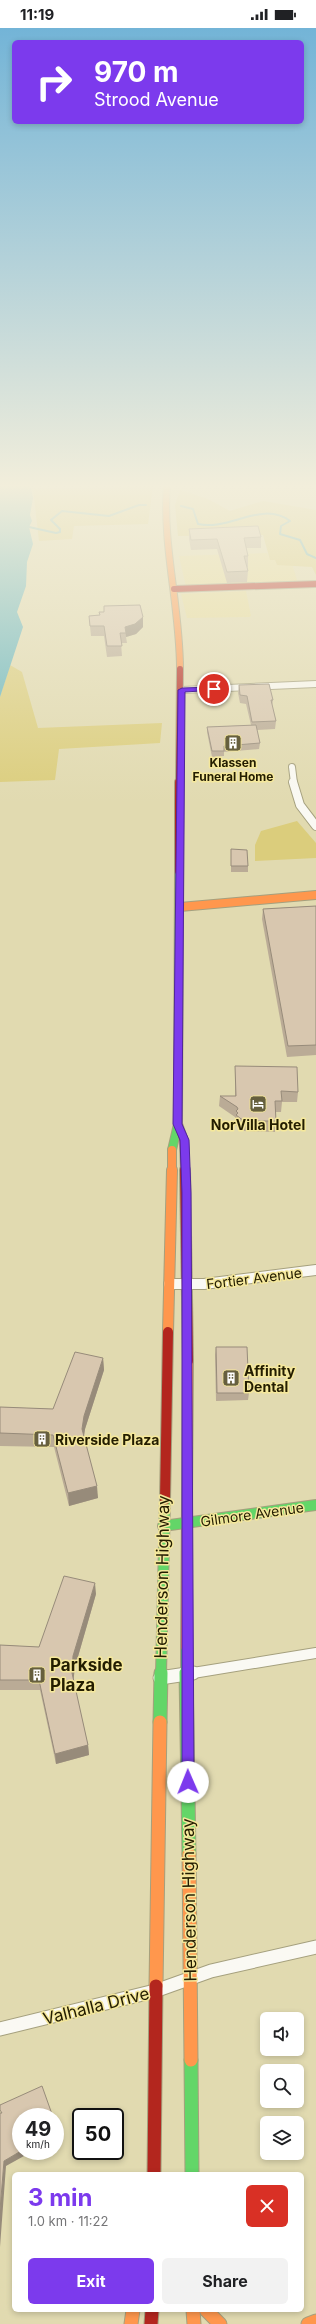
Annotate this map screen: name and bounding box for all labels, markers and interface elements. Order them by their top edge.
text: 11:19 [20,5,54,24]
text: 970 m [94,55,179,89]
icon: right [28,56,80,108]
text: Strood Avenue [94,89,219,110]
pin [197,672,231,706]
icon: arrive [203,678,225,700]
building icon: Klassen Funeral Home [223,733,243,753]
place label: Klassen Funeral Home [193,755,273,784]
hotel icon: NorVilla Hotel [248,1094,268,1114]
place label: NorVilla Hotel [211,1116,305,1133]
street label: Fortier Avenue [205,1264,303,1292]
place label: Affinity Dental [244,1362,296,1395]
building icon: Affinity Dental [221,1368,241,1388]
building icon: Riverside Plaza [32,1429,52,1449]
place label: Riverside Plaza [55,1431,159,1448]
street label: Henderson Highway [151,1495,173,1659]
street label: Gilmore Avenue [199,1498,305,1530]
place label: Parkside Plaza [50,1655,123,1695]
building icon: Parkside Plaza [27,1665,47,1685]
position arrow [167,1761,209,1803]
street label: Henderson Highway [178,1818,200,1982]
street label: Valhalla Drive [41,1983,151,2029]
map controls [260,2012,304,2160]
button: sound [260,2012,304,2056]
button: search [260,2064,304,2108]
speed limit sign: 50 [72,2108,124,2160]
button: layers [260,2116,304,2160]
text: 49 [25,2117,51,2141]
text: km/h [26,2138,50,2150]
text: 3 min [28,2183,93,2212]
button: close [246,2185,288,2227]
text: 1.0 km · 11:22 [28,2213,108,2229]
button: Exit [28,2258,154,2304]
button: Share [162,2258,288,2304]

